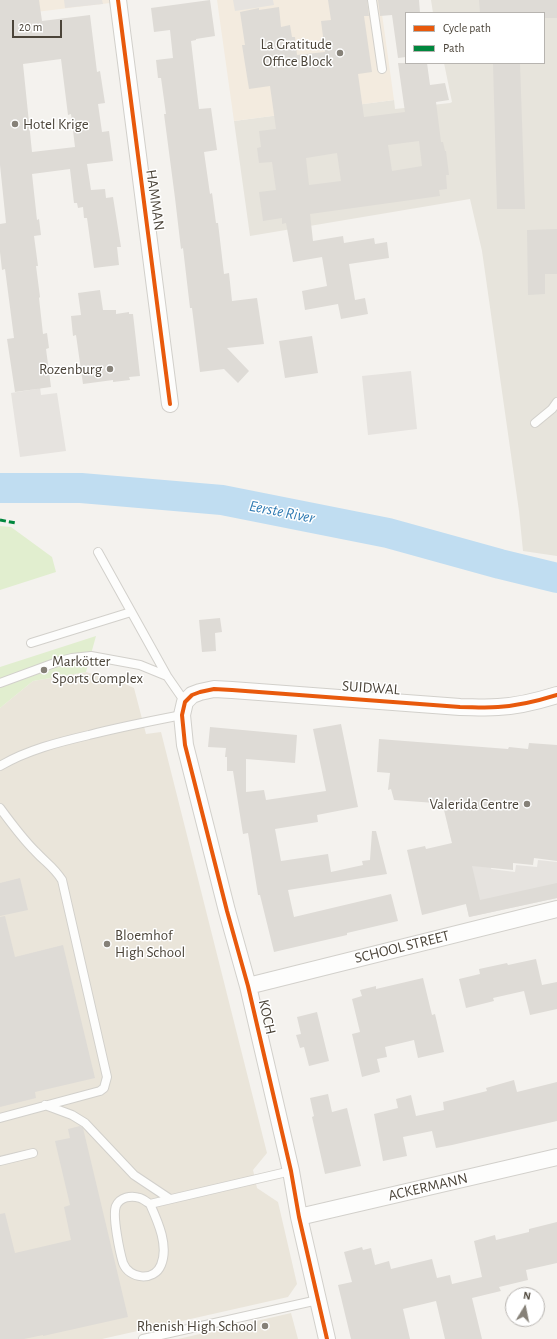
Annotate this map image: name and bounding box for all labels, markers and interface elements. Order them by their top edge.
scale bar [14,12,64,38]
legend [405,12,545,64]
text: 20 m [19,21,42,33]
text: Cycle path [443,22,491,34]
place label: La Gratitude Office Block [261,35,332,70]
text: Path [443,42,465,54]
marker: La Gratitude Office Block [335,48,345,58]
place label: Hotel Krige [23,115,89,133]
marker: Hotel Krige [10,119,20,129]
street label: HAMMAN [142,168,168,232]
place label: Rozenburg [39,360,102,378]
marker: Rozenburg [105,364,115,374]
water label: Eerste River [248,496,316,528]
place label: Markötter Sports Complex [52,652,143,687]
marker: Markötter Sports Complex [39,665,49,675]
street label: SUIDWAL [341,677,401,699]
place label: Valerida Centre [429,795,519,813]
marker: Valerida Centre [522,799,532,809]
place label: Bloemhof High School [115,926,185,961]
street label: SCHOOL STREET [353,927,451,967]
marker: Bloemhof High School [102,939,112,949]
street label: KOCH [254,998,280,1036]
street label: ACKERMANN [387,1169,469,1205]
north arrow [505,1287,545,1327]
text: N [522,1290,532,1302]
place label: Rhenish High School [137,1317,257,1335]
marker: Rhenish High School [260,1321,270,1331]

